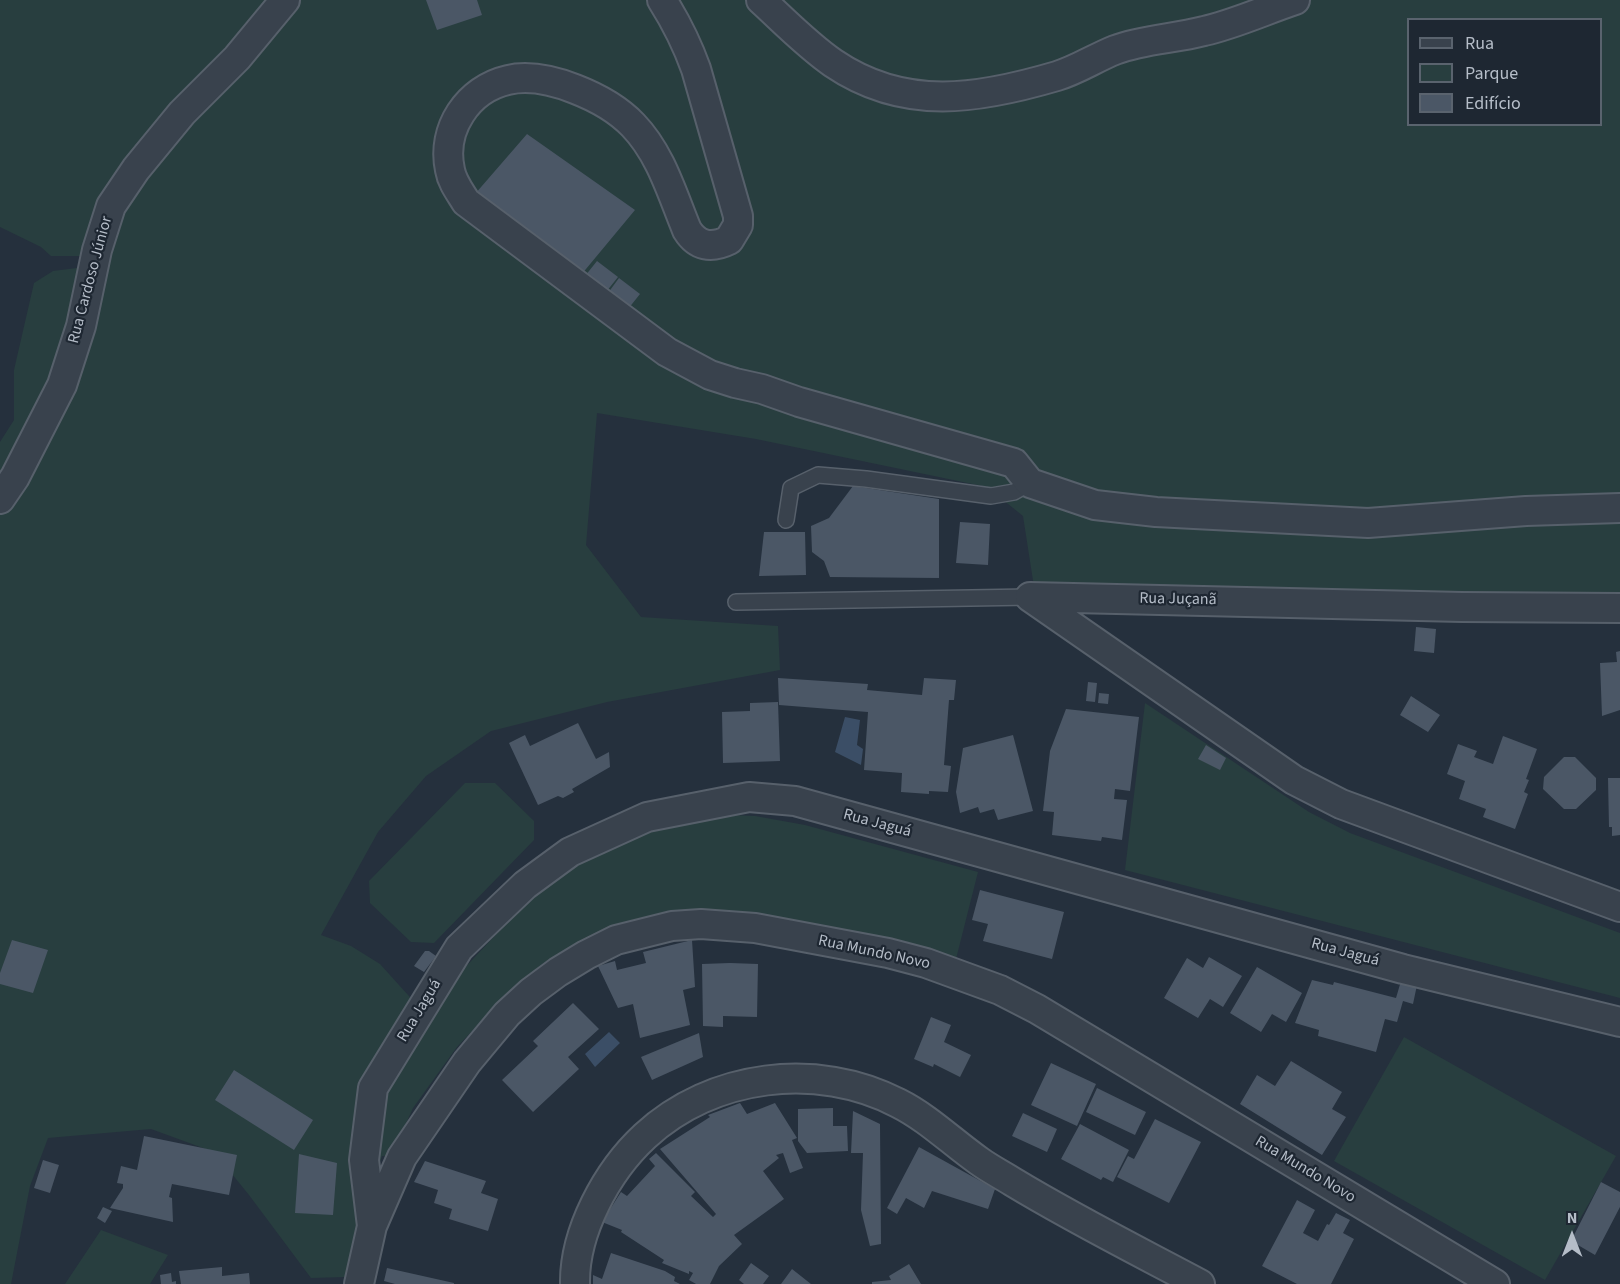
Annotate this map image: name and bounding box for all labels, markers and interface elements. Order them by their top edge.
legend [1407,18,1602,126]
text: Rua [1465,31,1494,56]
text: Parque [1465,61,1518,86]
text: Edifício [1465,91,1521,116]
street label: Rua Cardoso Júnior [65,214,117,346]
street label: Rua Juçanã [1139,590,1217,610]
street label: Rua Jaguá [841,806,913,842]
street label: Rua Mundo Novo [816,932,932,974]
street label: Rua Jaguá [1309,935,1381,971]
street label: Rua Jaguá [394,976,446,1046]
street label: Rua Mundo Novo [1251,1132,1359,1208]
north arrow [1542,1206,1602,1266]
text: N [1567,1207,1577,1229]

